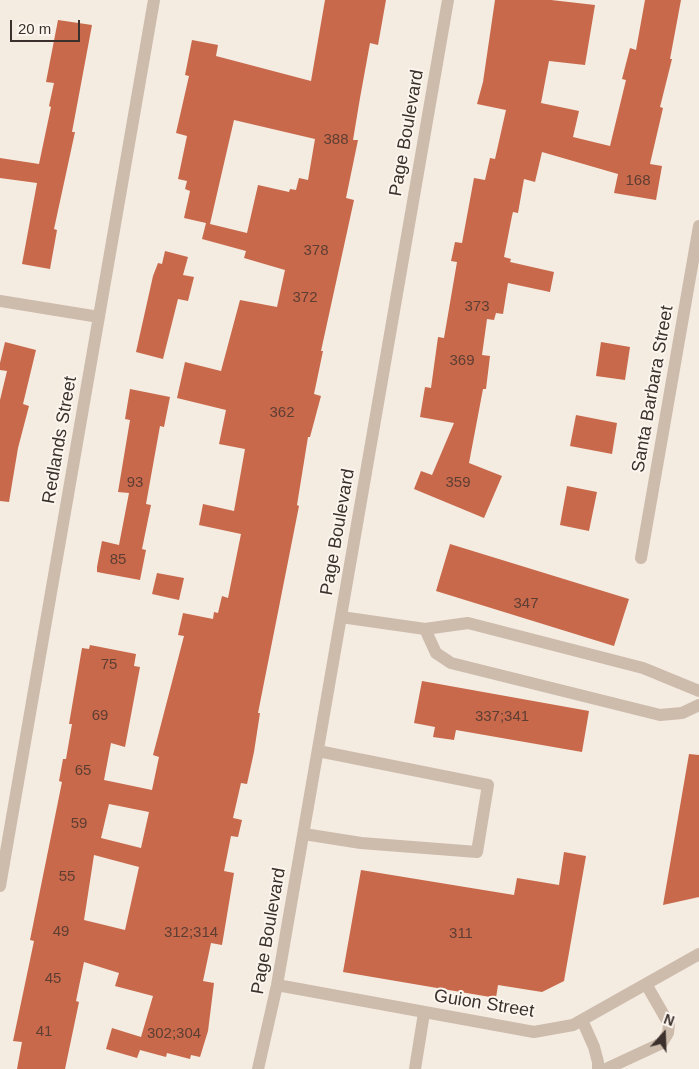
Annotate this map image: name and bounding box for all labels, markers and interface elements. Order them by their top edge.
scale bar [12,10,82,42]
text: 20 m [18,20,51,37]
street label: Page Boulevard [385,68,429,198]
house number: 388 [323,131,349,149]
house number: 168 [625,172,651,190]
house number: 378 [303,242,329,260]
house number: 372 [292,289,318,307]
house number: 373 [464,298,490,316]
street label: Santa Barbara Street [628,304,678,474]
house number: 369 [449,352,475,370]
street label: Redlands Street [38,375,82,505]
house number: 362 [269,404,295,422]
street label: Page Boulevard [316,467,360,597]
house number: 93 [127,474,143,492]
house number: 359 [445,474,471,492]
house number: 85 [110,551,126,569]
house number: 347 [513,595,539,613]
house number: 75 [101,656,117,674]
house number: 69 [92,707,108,725]
house number: 337;341 [475,708,529,726]
house number: 65 [75,762,91,780]
house number: 59 [71,815,87,833]
street label: Page Boulevard [247,866,291,996]
house number: 55 [59,868,75,886]
house number: 49 [53,923,69,941]
house number: 312;314 [164,924,218,942]
house number: 311 [449,925,473,943]
house number: 45 [45,970,61,988]
street label: Guion Street [432,985,536,1023]
north arrow [639,1009,689,1059]
text: N [662,1011,677,1029]
house number: 41 [36,1023,52,1041]
house number: 302;304 [147,1025,201,1043]

